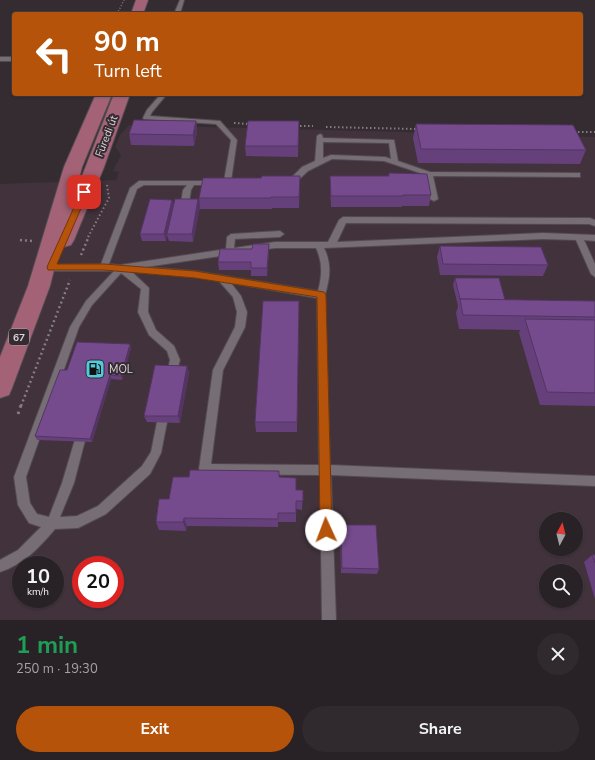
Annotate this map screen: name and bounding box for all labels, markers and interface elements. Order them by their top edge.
text: 90 m [94,23,160,61]
icon: left [28,28,80,80]
text: Turn left [94,59,162,83]
street label: Füredi út [92,113,121,159]
pin [67,175,101,209]
icon: arrive [73,181,95,203]
road number: 67 [9,329,29,345]
fuel station icon: MOL [84,358,106,380]
place label: MOL [109,362,133,377]
position arrow [305,509,347,551]
north arrow [539,512,583,556]
map controls [539,512,583,608]
speed limit sign: 20 [72,556,124,608]
text: 10 [26,563,50,590]
button: search [539,564,583,608]
text: km/h [27,585,49,599]
text: 1 min [16,629,78,661]
button: close [537,633,579,675]
text: 250 m · 19:30 [16,660,98,678]
button: Exit [16,706,294,752]
button: Share [302,706,579,752]

